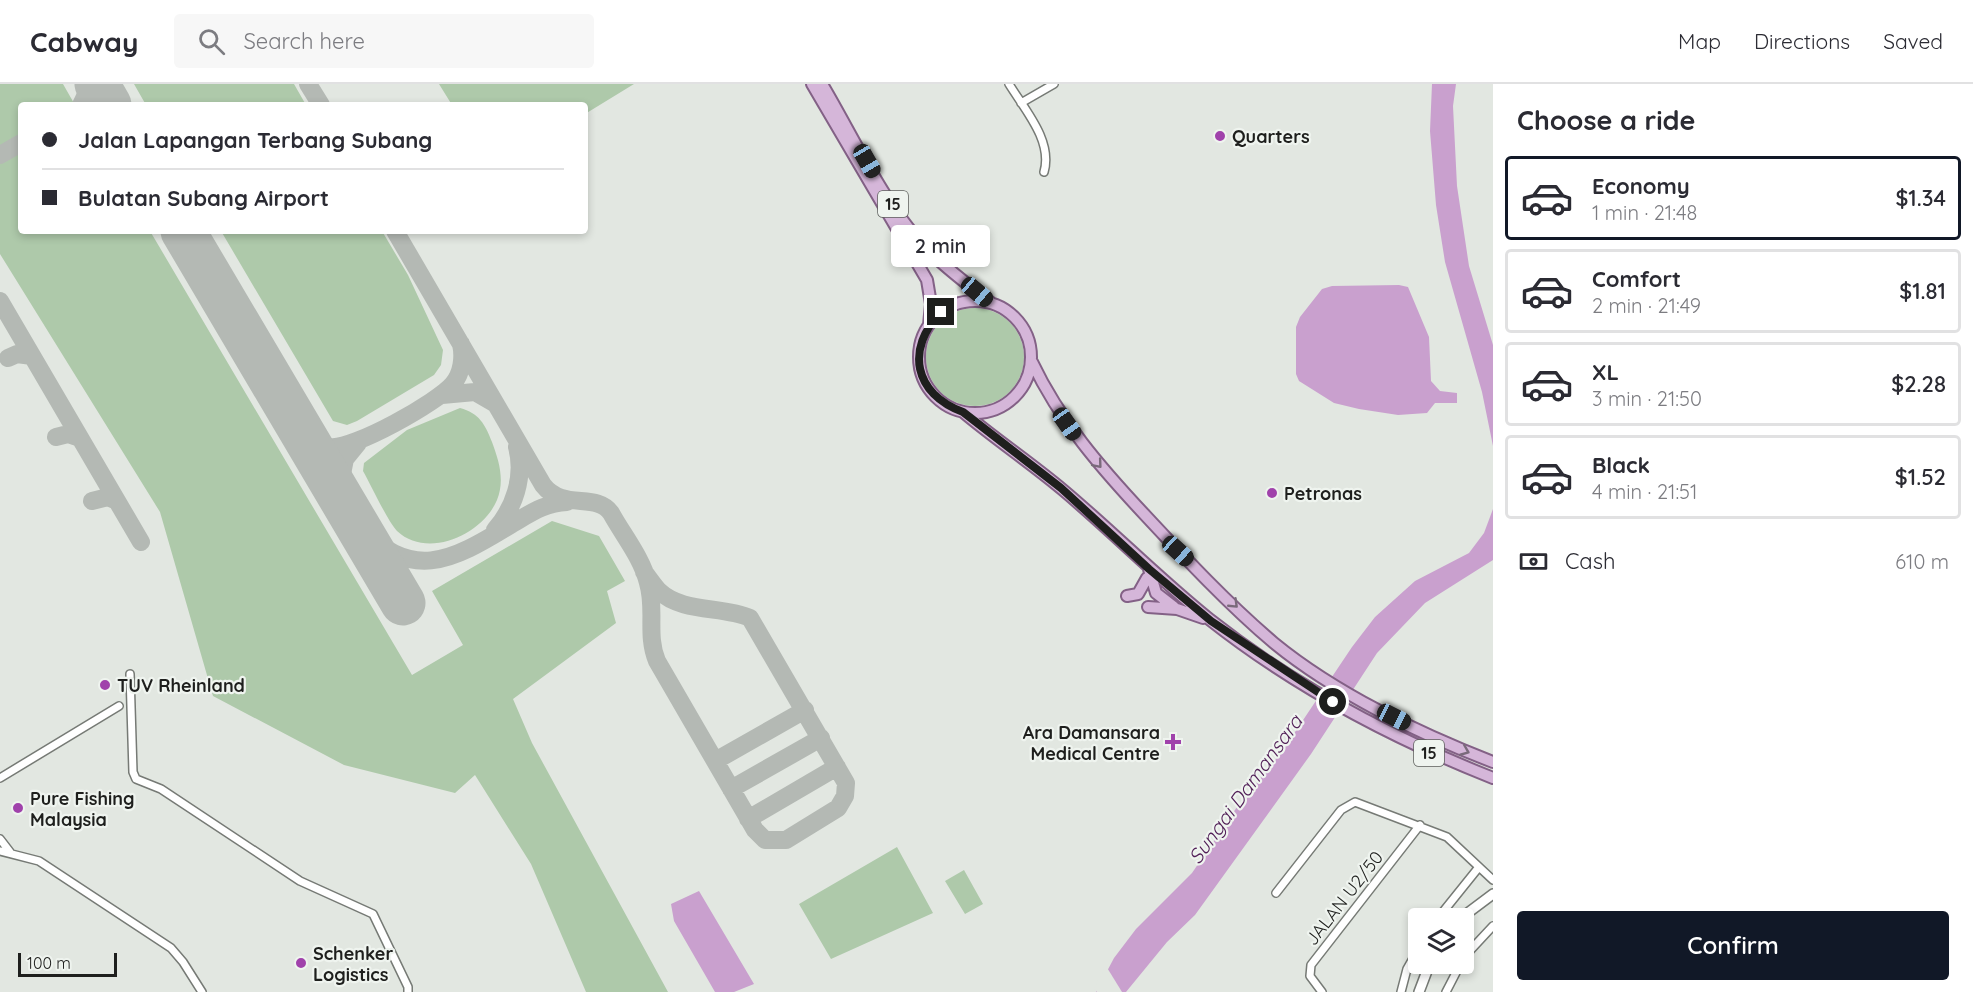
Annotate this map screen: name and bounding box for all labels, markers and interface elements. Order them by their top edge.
search box [174,14,594,68]
text: Cabway [30,24,138,59]
icon: search [195,25,228,58]
text: Search here [243,27,365,55]
text: Map [1678,28,1721,54]
text: Directions [1754,28,1850,54]
text: Saved [1883,28,1943,54]
text: Choose a ride [1517,103,1695,137]
place label: Quarters [1232,125,1310,148]
text: Jalan Lapangan Terbang Subang [78,126,432,154]
marker: Quarters [1213,129,1227,143]
car [850,141,884,181]
icon: car [1520,171,1574,225]
text: Economy [1592,172,1690,200]
text: Bulatan Subang Airport [78,184,329,212]
text: $1.34 [1896,184,1946,212]
road number: 15 [878,191,908,217]
text: 1 min · 21:48 [1592,200,1697,225]
callout: 2 min [892,225,990,267]
text: 2 min [915,233,966,258]
icon: car [1520,264,1574,318]
text: Comfort [1592,265,1681,293]
car [957,274,997,310]
text: $1.81 [1899,277,1946,305]
text: 2 min · 21:49 [1592,293,1701,318]
route end [927,298,954,325]
icon: car [1520,357,1574,411]
text: XL [1592,358,1619,386]
text: $2.28 [1891,370,1946,398]
text: 3 min · 21:50 [1592,386,1702,411]
car [1049,404,1085,444]
icon: car [1520,450,1574,504]
text: Black [1592,451,1650,479]
one-way arrow [1091,457,1102,468]
text: $1.52 [1895,463,1946,491]
text: 4 min · 21:51 [1592,479,1697,504]
place label: Petronas [1284,482,1362,505]
marker: Petronas [1265,486,1279,500]
car [1159,532,1197,570]
icon: cash [1517,545,1550,578]
text: Cash [1565,547,1616,575]
text: 610 m [1895,549,1949,574]
one-way arrow [1226,596,1237,607]
place label: TUV Rheinland [117,674,245,697]
marker: TUV Rheinland [98,678,112,692]
route start [1319,688,1346,715]
car [1374,701,1414,733]
water label: Sungai Damansara [1183,708,1309,868]
place label: Ara Damansara Medical Centre [1023,721,1160,765]
marker: Ara Damansara Medical Centre [1164,733,1182,751]
road number: 15 [1414,740,1444,766]
one-way arrow [1459,744,1470,756]
place label: Pure Fishing Malaysia [30,787,134,831]
marker: Pure Fishing Malaysia [11,801,25,815]
street label: JALAN U2/50 [1300,846,1388,950]
map controls [1408,908,1474,974]
button: layers [1408,908,1474,974]
button: Confirm [1517,911,1949,980]
place label: Schenker Logistics [313,942,393,986]
scale bar [18,950,117,978]
text: 100 m [27,953,71,973]
marker: Schenker Logistics [294,956,308,970]

